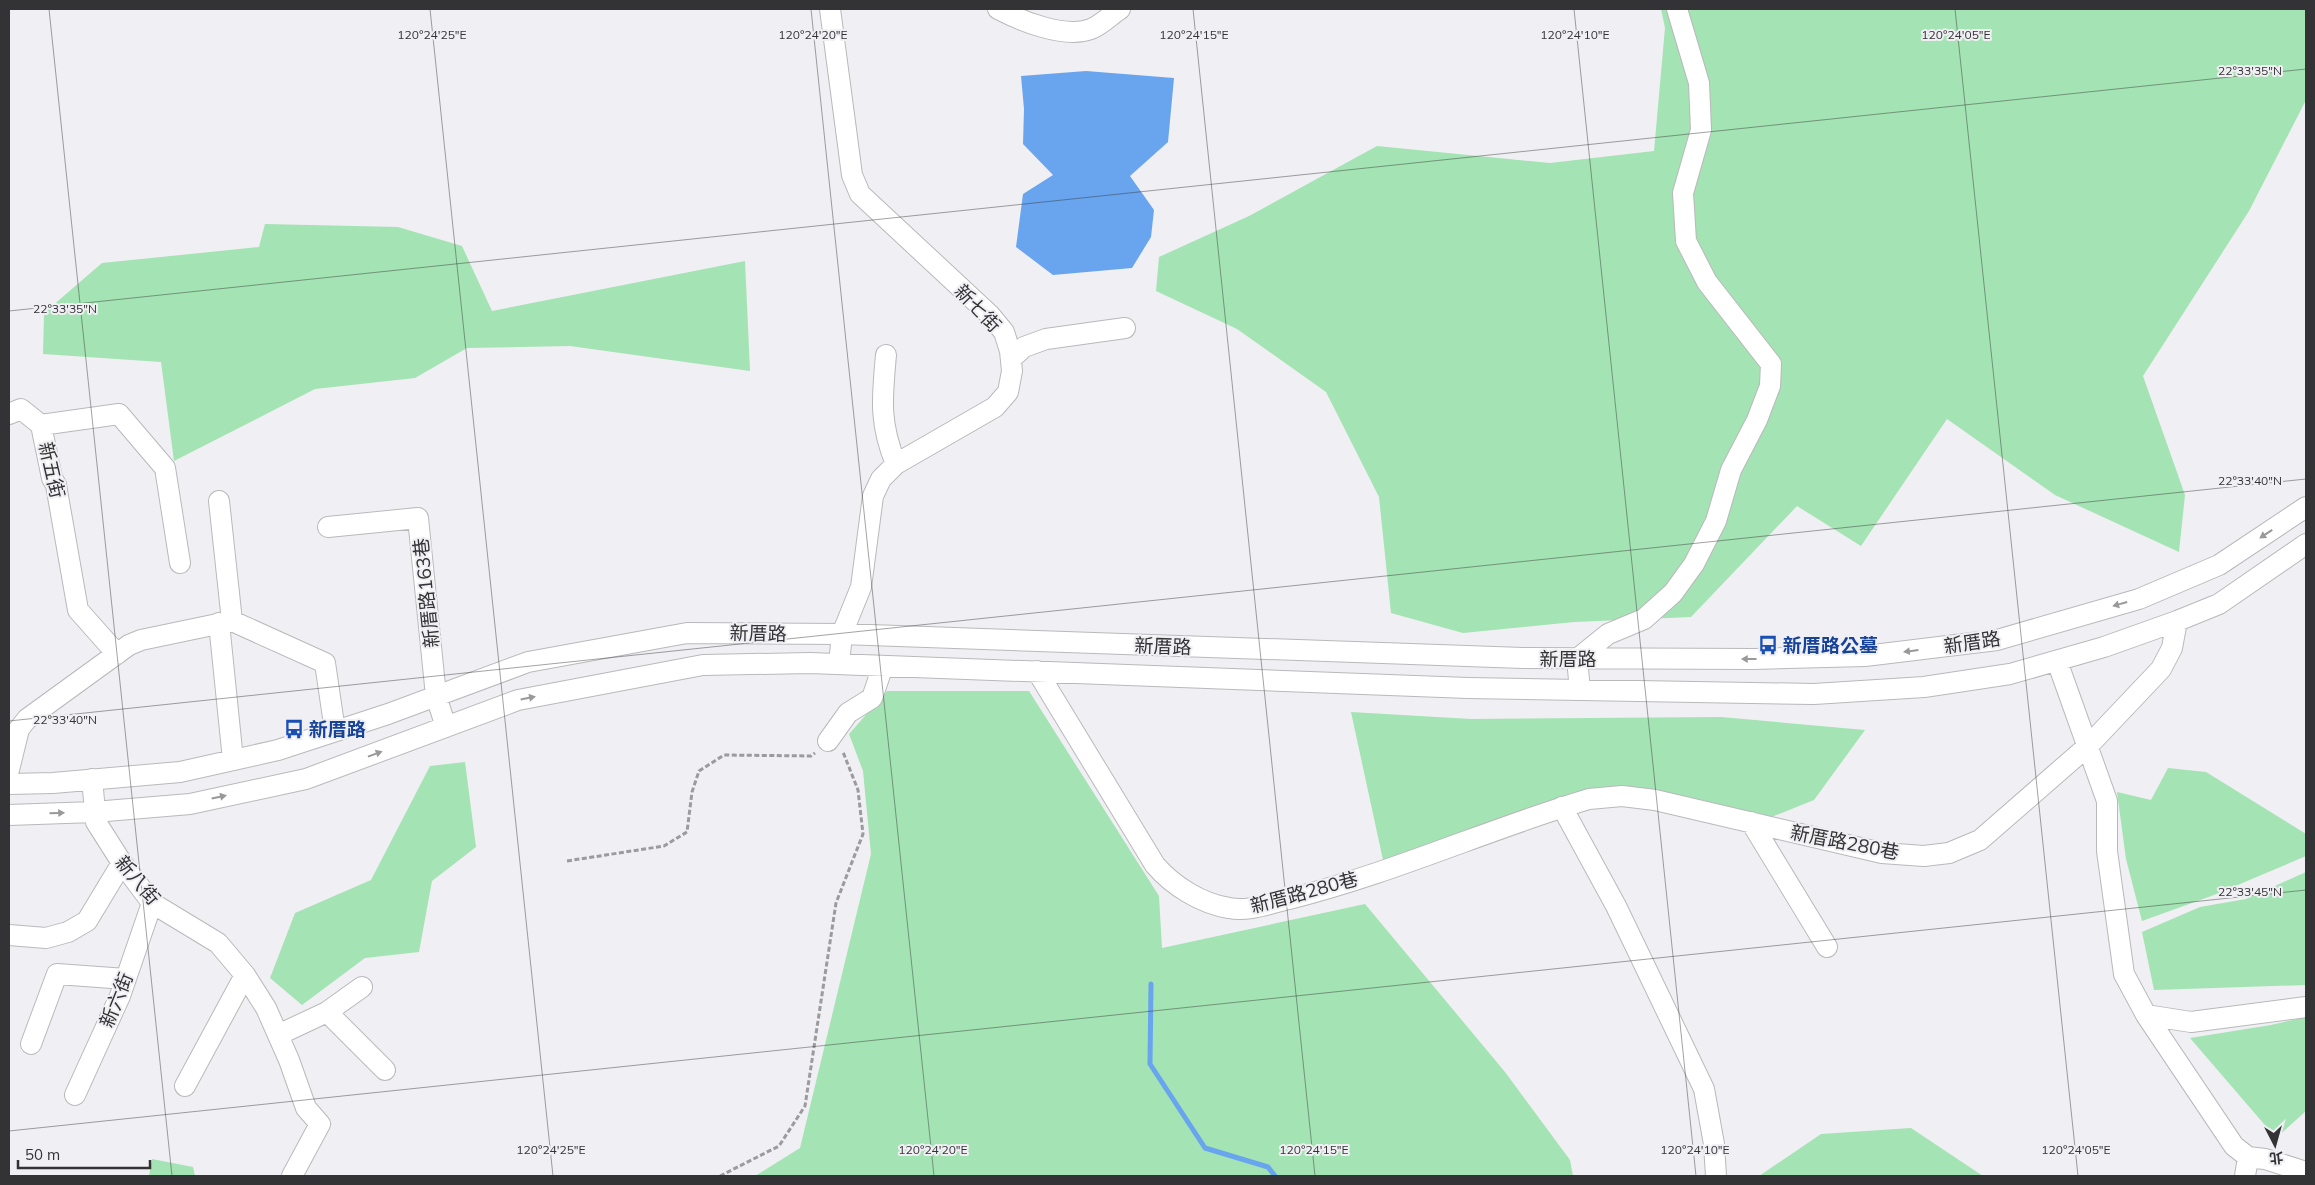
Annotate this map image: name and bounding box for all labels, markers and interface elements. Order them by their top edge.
text: 120°24'25"E [397,27,467,42]
text: 120°24'20"E [778,27,848,42]
text: 120°24'15"E [1159,27,1229,42]
text: 120°24'10"E [1540,27,1610,42]
text: 120°24'05"E [1921,27,1991,42]
text: 22°33'35"N [2218,63,2282,78]
street label: 新七街 [950,279,1006,337]
text: 22°33'35"N [33,301,97,316]
street label: 新五街 [34,440,70,500]
text: 22°33'40"N [2218,473,2282,488]
one-way arrow [2259,529,2273,539]
street label: 新厝路163巷 [408,537,444,649]
one-way arrow [2113,601,2128,609]
street label: 新厝路 [729,621,787,645]
street label: 新厝路 [1942,626,2002,658]
street label: 新厝路 [1134,633,1192,659]
place label: 新厝路公墓 [1783,633,1878,657]
bus stop icon: 新厝路公墓 [1757,634,1779,656]
street label: 新厝路 [1539,647,1597,671]
one-way arrow [1903,647,1919,655]
one-way arrow [1741,655,1757,663]
one-way arrow [520,694,536,702]
text: 22°33'40"N [33,712,97,727]
place label: 新厝路 [309,717,366,741]
bus stop icon: 新厝路 [283,718,305,740]
one-way arrow [368,750,383,758]
one-way arrow [211,793,227,801]
one-way arrow [50,809,66,817]
street label: 新厝路280巷 [1789,820,1901,864]
street label: 新八街 [110,850,166,910]
street label: 新厝路280巷 [1248,866,1360,918]
text: 22°33'45"N [2218,884,2282,899]
street label: 新六街 [94,969,138,1031]
north arrow [2250,1120,2300,1170]
scale bar [18,1138,150,1170]
text: 120°24'25"E [516,1142,586,1157]
text: 120°24'20"E [898,1142,968,1157]
text: 120°24'15"E [1279,1142,1349,1157]
text: 120°24'10"E [1660,1142,1730,1157]
text: 120°24'05"E [2041,1142,2111,1157]
text: 50 m [25,1145,60,1164]
text: 北 [2268,1148,2284,1168]

